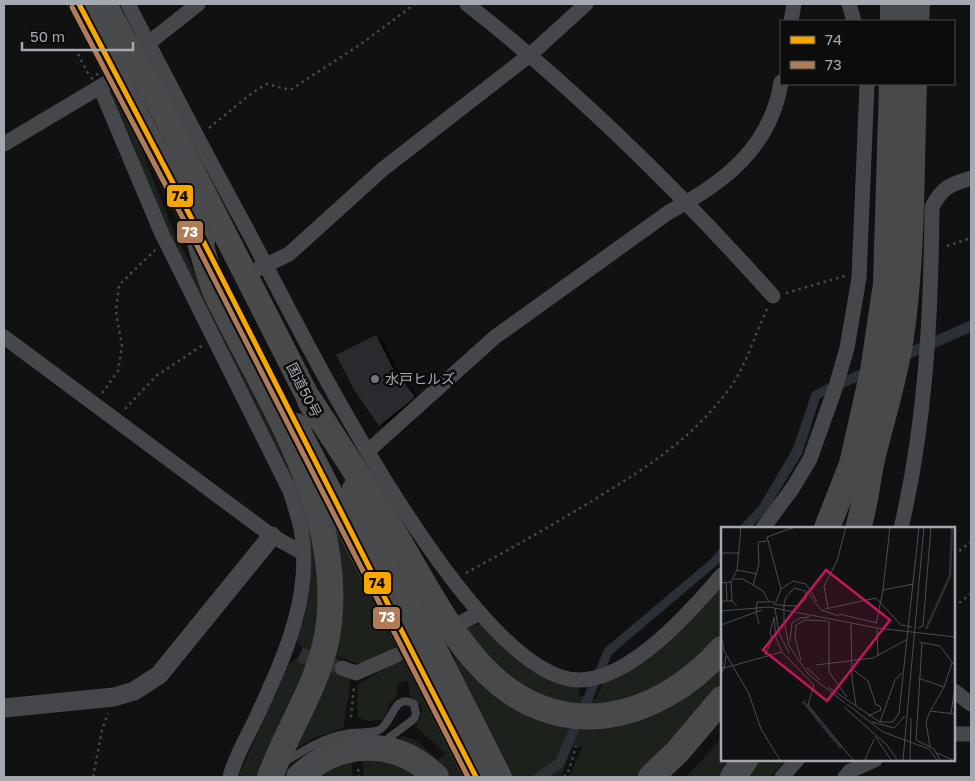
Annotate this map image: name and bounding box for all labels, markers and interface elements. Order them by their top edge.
scale bar [22,20,134,52]
legend [780,20,955,85]
text: 50 m [30,27,65,45]
text: 74 [825,30,842,48]
text: 73 [825,55,842,73]
line badge: 74 [166,184,194,208]
text: 74 [172,187,188,204]
line badge: 73 [176,220,204,244]
text: 73 [182,223,198,240]
street label: 国道50号 [284,360,325,420]
place label: 水戸ヒルズ [385,370,455,387]
marker: 水戸ヒルズ [369,373,381,385]
inset map [721,527,955,761]
line badge: 74 [363,571,392,595]
text: 74 [369,574,385,591]
line badge: 73 [372,606,401,630]
text: 73 [379,608,395,625]

